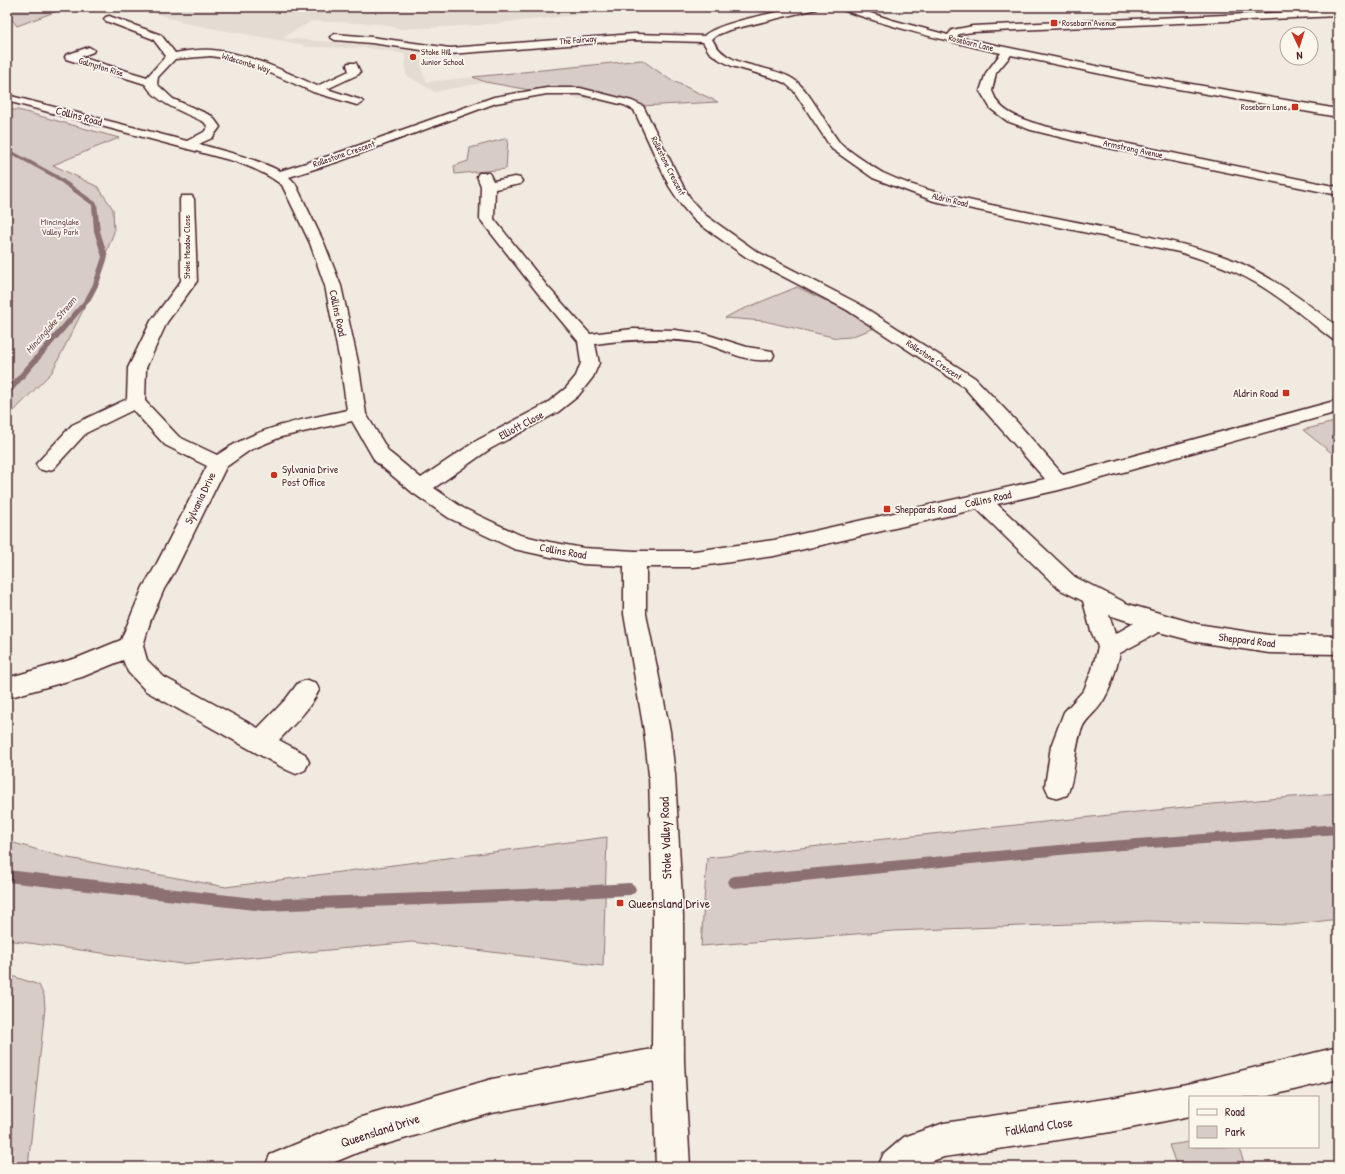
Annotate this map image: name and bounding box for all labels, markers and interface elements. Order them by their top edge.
place label: Rosebarn Avenue [1062,17,1117,29]
marker: Rosebarn Avenue [1049,18,1059,28]
north arrow [1279,26,1319,66]
street label: The Fairway [559,32,597,48]
street label: Rosebarn Lane [947,32,995,55]
place label: Stoke Hill Junior School [421,46,465,68]
text: N [1296,49,1303,63]
street label: Widecombe Way [220,50,272,76]
marker: Stoke Hill Junior School [408,52,418,62]
street label: Galmpton Rise [77,55,125,80]
place label: Rosebarn Lane [1241,101,1287,113]
marker: Rosebarn Lane [1290,102,1300,112]
street label: Collins Road [54,103,104,129]
street label: Rollestone Crescent [648,134,688,198]
street label: Rollestone Crescent [311,137,377,170]
street label: Armstrong Avenue [1102,137,1164,161]
street label: Aldrin Road [931,190,970,210]
street label: Stoke Meadow Close [181,215,193,279]
park label: Mincinglake Valley Park [41,216,80,238]
street label: Collins Road [326,288,350,338]
water label: Mincinglake Stream [23,293,81,357]
street label: Rollestone Crescent [904,337,965,384]
place label: Aldrin Road [1233,386,1279,400]
marker: Aldrin Road [1281,388,1291,398]
street label: Elliott Close [496,407,546,443]
place label: Sylvania Drive Post Office [282,462,339,489]
street label: Sylvania Drive [181,469,219,526]
marker: Sylvania Drive Post Office [269,470,279,480]
street label: Collins Road [963,487,1013,511]
place label: Sheppards Road [895,502,957,516]
marker: Sheppards Road [882,504,892,514]
street label: Collins Road [538,540,588,562]
street label: Sheppard Road [1218,630,1277,650]
street label: Stoke Valley Road [655,797,675,879]
place label: Queensland Drive [628,894,710,912]
marker: Queensland Drive [615,898,625,908]
legend [1189,1096,1319,1148]
text: Road [1225,1103,1245,1120]
street label: Queensland Drive [338,1109,422,1151]
street label: Falkland Close [1003,1112,1074,1140]
text: Park [1225,1123,1245,1140]

